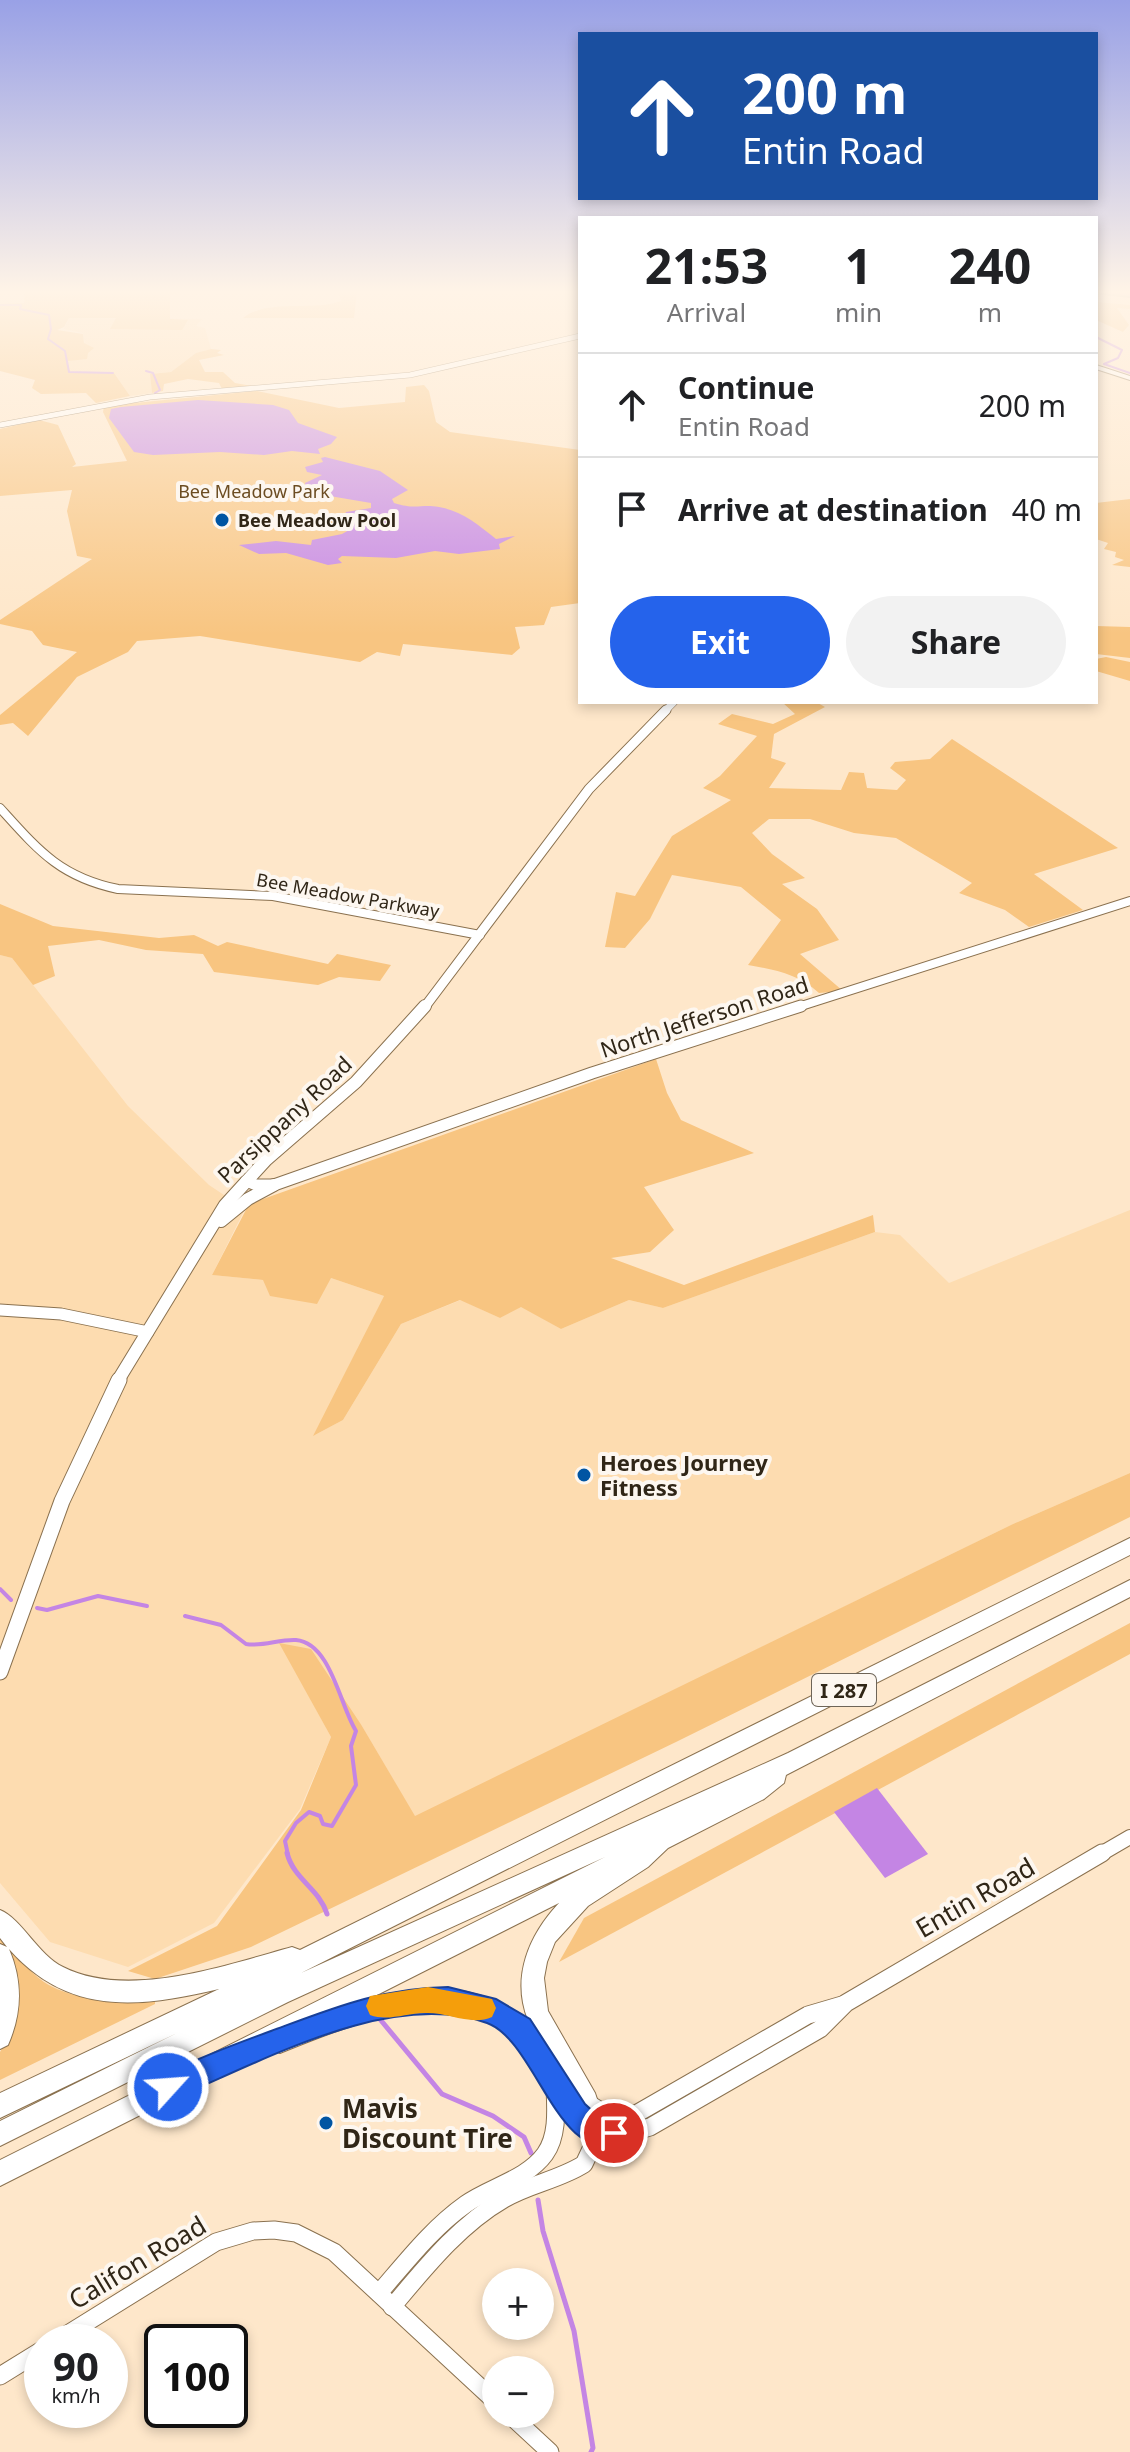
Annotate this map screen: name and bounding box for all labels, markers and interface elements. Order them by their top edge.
text: 200 m [742,54,907,130]
icon: ahead [610,64,714,168]
text: Entin Road [742,126,925,175]
text: 21:53 [645,233,768,298]
text: 1 [845,233,872,298]
text: 240 [949,233,1031,298]
text: Arrival [667,294,746,330]
text: min [835,294,882,330]
text: m [978,294,1002,330]
text: Continue [678,367,814,408]
icon: ahead [610,383,654,427]
text: 200 m [979,385,1066,426]
text: Entin Road [678,408,810,444]
park label: Bee Meadow Park [178,479,330,503]
icon: arrive [610,487,654,531]
text: Arrive at destination [678,489,988,530]
text: 40 m [1012,489,1082,530]
place label: Bee Meadow Pool [238,508,396,532]
marker: Bee Meadow Pool [213,511,231,529]
button: Exit [610,596,830,688]
button: Share [846,596,1066,688]
street label: Bee Meadow Parkway [255,867,442,923]
street label: North Jefferson Road [596,968,812,1064]
street label: Parsippany Road [210,1049,358,1189]
place label: Heroes Journey Fitness [600,1447,768,1502]
marker: Heroes Journey Fitness [575,1466,593,1484]
road number: I 287 [812,1674,876,1706]
street label: Entin Road [909,1848,1041,1946]
position arrow [126,2045,210,2129]
place label: Mavis Discount Tire [342,2090,513,2156]
pin [580,2099,648,2167]
icon: arrive [592,2111,636,2155]
marker: Mavis Discount Tire [317,2114,335,2132]
street label: Califon Road [62,2207,212,2317]
map controls [482,2268,554,2428]
button: + [482,2268,554,2340]
speed limit sign: 100 [144,2324,248,2428]
text: 90 [53,2338,99,2393]
button: − [482,2356,554,2428]
text: km/h [51,2382,101,2409]

